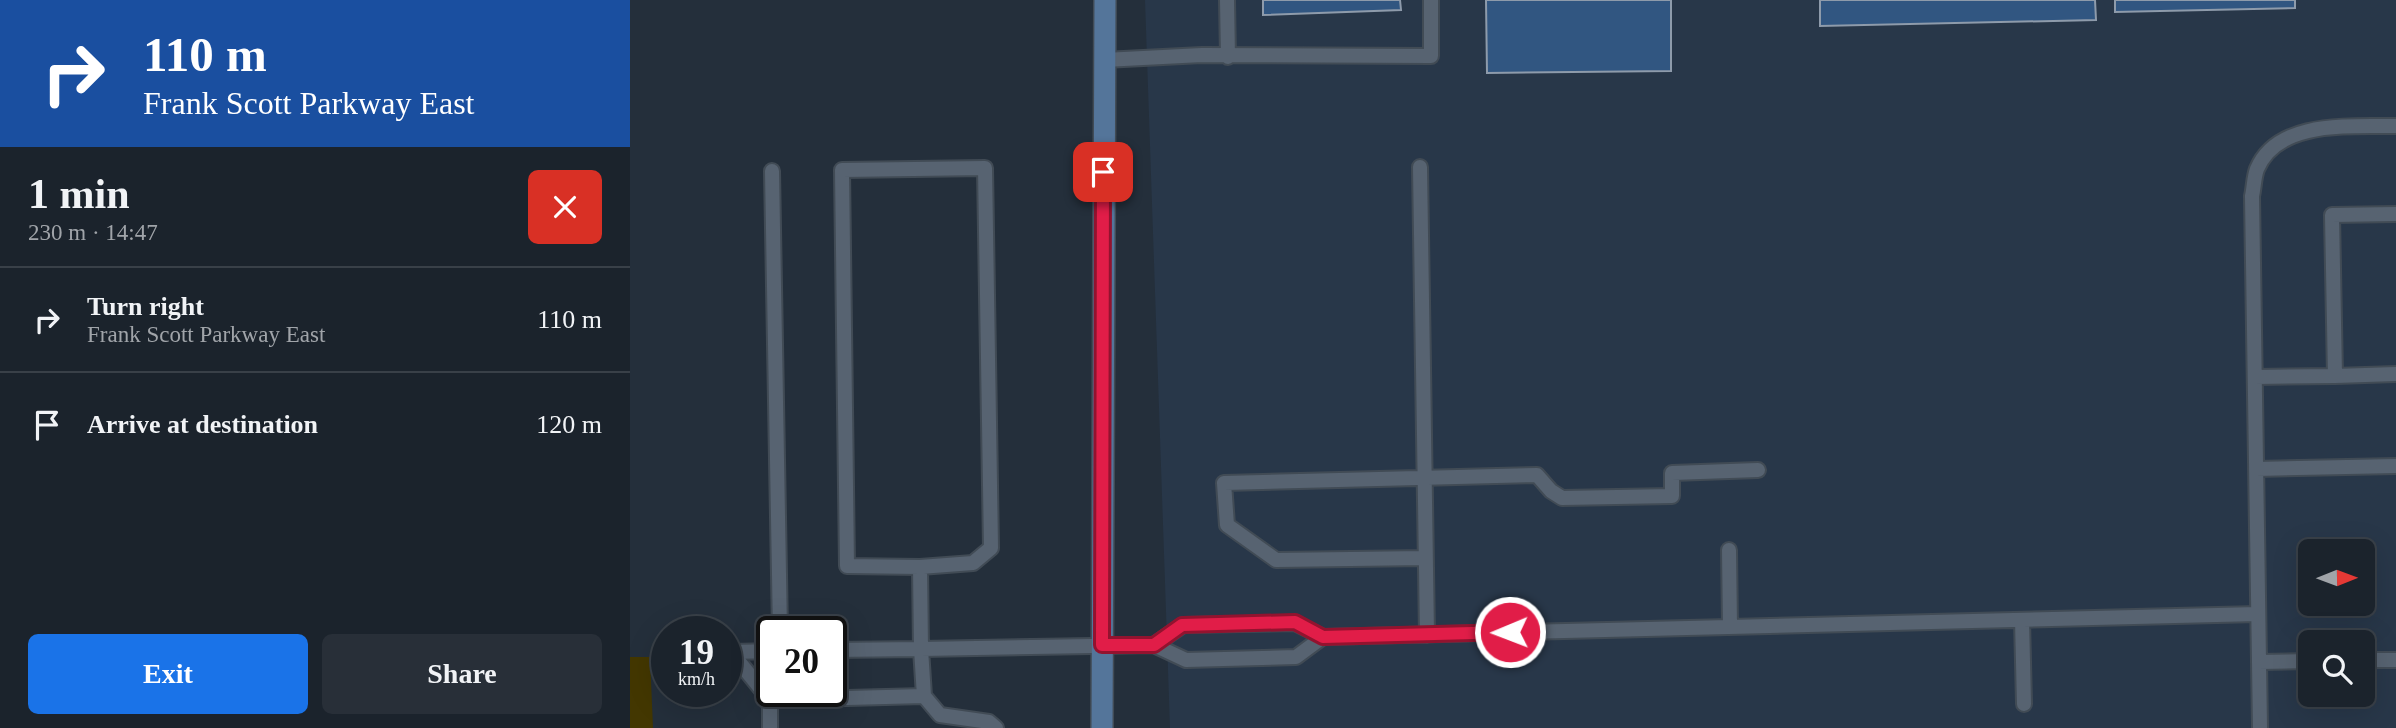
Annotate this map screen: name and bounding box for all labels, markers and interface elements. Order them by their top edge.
text: 110 m [143,27,267,82]
icon: right [28,28,119,119]
text: Frank Scott Parkway East [143,85,475,121]
pin [1073,142,1133,202]
icon: arrive [1084,153,1122,191]
button: close [528,170,602,244]
text: 1 min [28,171,130,217]
text: 230 m · 14:47 [28,220,158,245]
text: Turn right [87,292,204,321]
icon: right [28,301,66,339]
text: 110 m [537,305,602,334]
text: Frank Scott Parkway East [87,322,325,347]
icon: arrive [28,406,66,444]
text: Arrive at destination [87,410,318,439]
text: 120 m [536,410,602,439]
north arrow [2298,539,2375,616]
map controls [2298,539,2375,707]
position arrow [1473,595,1547,669]
speed limit sign: 20 [756,616,847,707]
button: search [2298,630,2375,707]
text: 19 [679,633,714,672]
button: Exit [28,634,308,714]
button: Share [322,634,602,714]
text: km/h [678,669,715,689]

